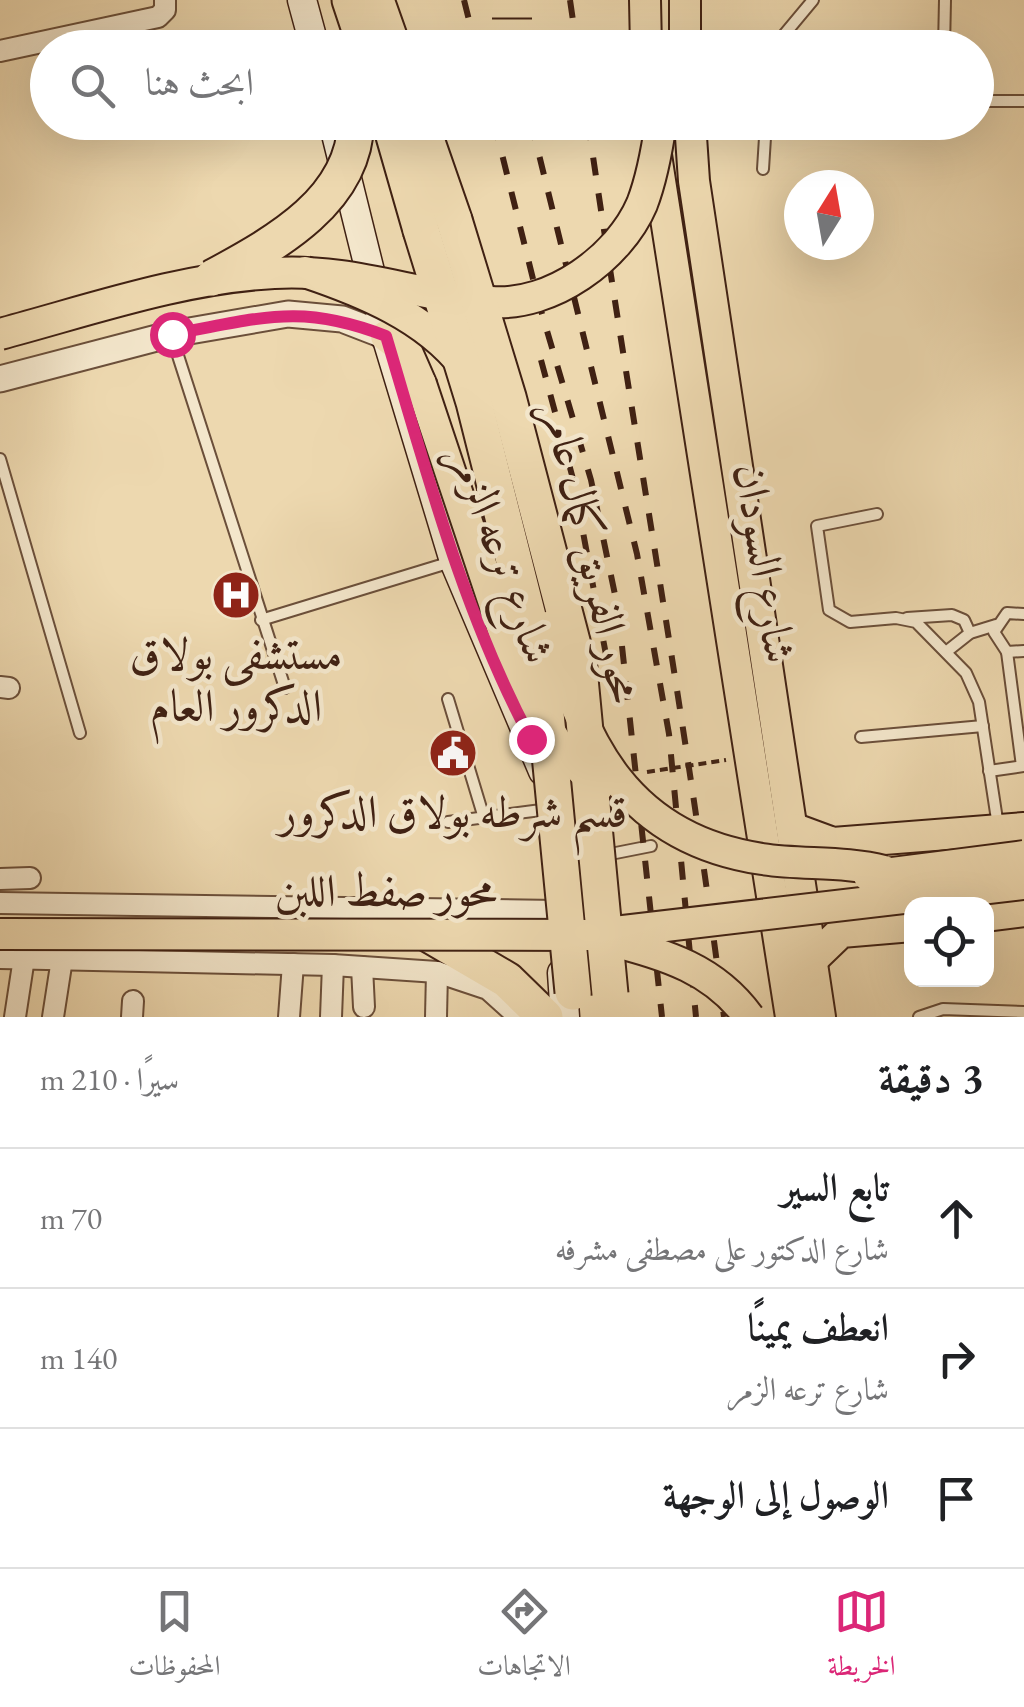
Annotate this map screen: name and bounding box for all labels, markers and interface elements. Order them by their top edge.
search box [30,30,994,140]
text: ابحث هنا [145,57,254,106]
icon: search [65,58,120,113]
north arrow [784,170,874,260]
route start [150,312,196,358]
street label: محور الفريق كمال عامر [527,396,656,709]
street label: شارع ترعه الزمر [428,437,569,674]
street label: شارع السودان [713,459,810,669]
hospital icon: مستشفى بولاق الدكرور العام [210,569,262,621]
place label: مستشفى بولاق الدكرور العام [129,624,343,745]
route end [509,717,555,763]
public building icon: قسم شرطه بولاق الدكرور [427,727,479,779]
place label: قسم شرطه بولاق الدكرور [275,782,627,856]
street label: محور صفط اللبن [275,861,497,919]
map controls [904,897,994,987]
button: locate [904,897,994,987]
text: 3 دقيقة [878,1050,984,1105]
text: سيرًا · 210 m [40,1058,179,1100]
text: تابع السير [781,1162,889,1211]
icon: ahead [929,1191,984,1246]
text: 70 m [40,1197,102,1239]
text: شارع الدكتور على مصطفى مشرفه [555,1228,889,1270]
text: انعطف يمينًا [748,1302,889,1351]
icon: right [929,1331,984,1386]
text: 140 m [40,1337,117,1379]
text: شارع ترعه الزمر [727,1368,889,1410]
text: الوصول إلى الوجهة [663,1470,889,1519]
icon: arrive [929,1471,984,1526]
tab: المحفوظات [128,1584,221,1693]
tab: الاتجاهات [477,1584,571,1693]
tab: الخريطة [828,1584,896,1693]

